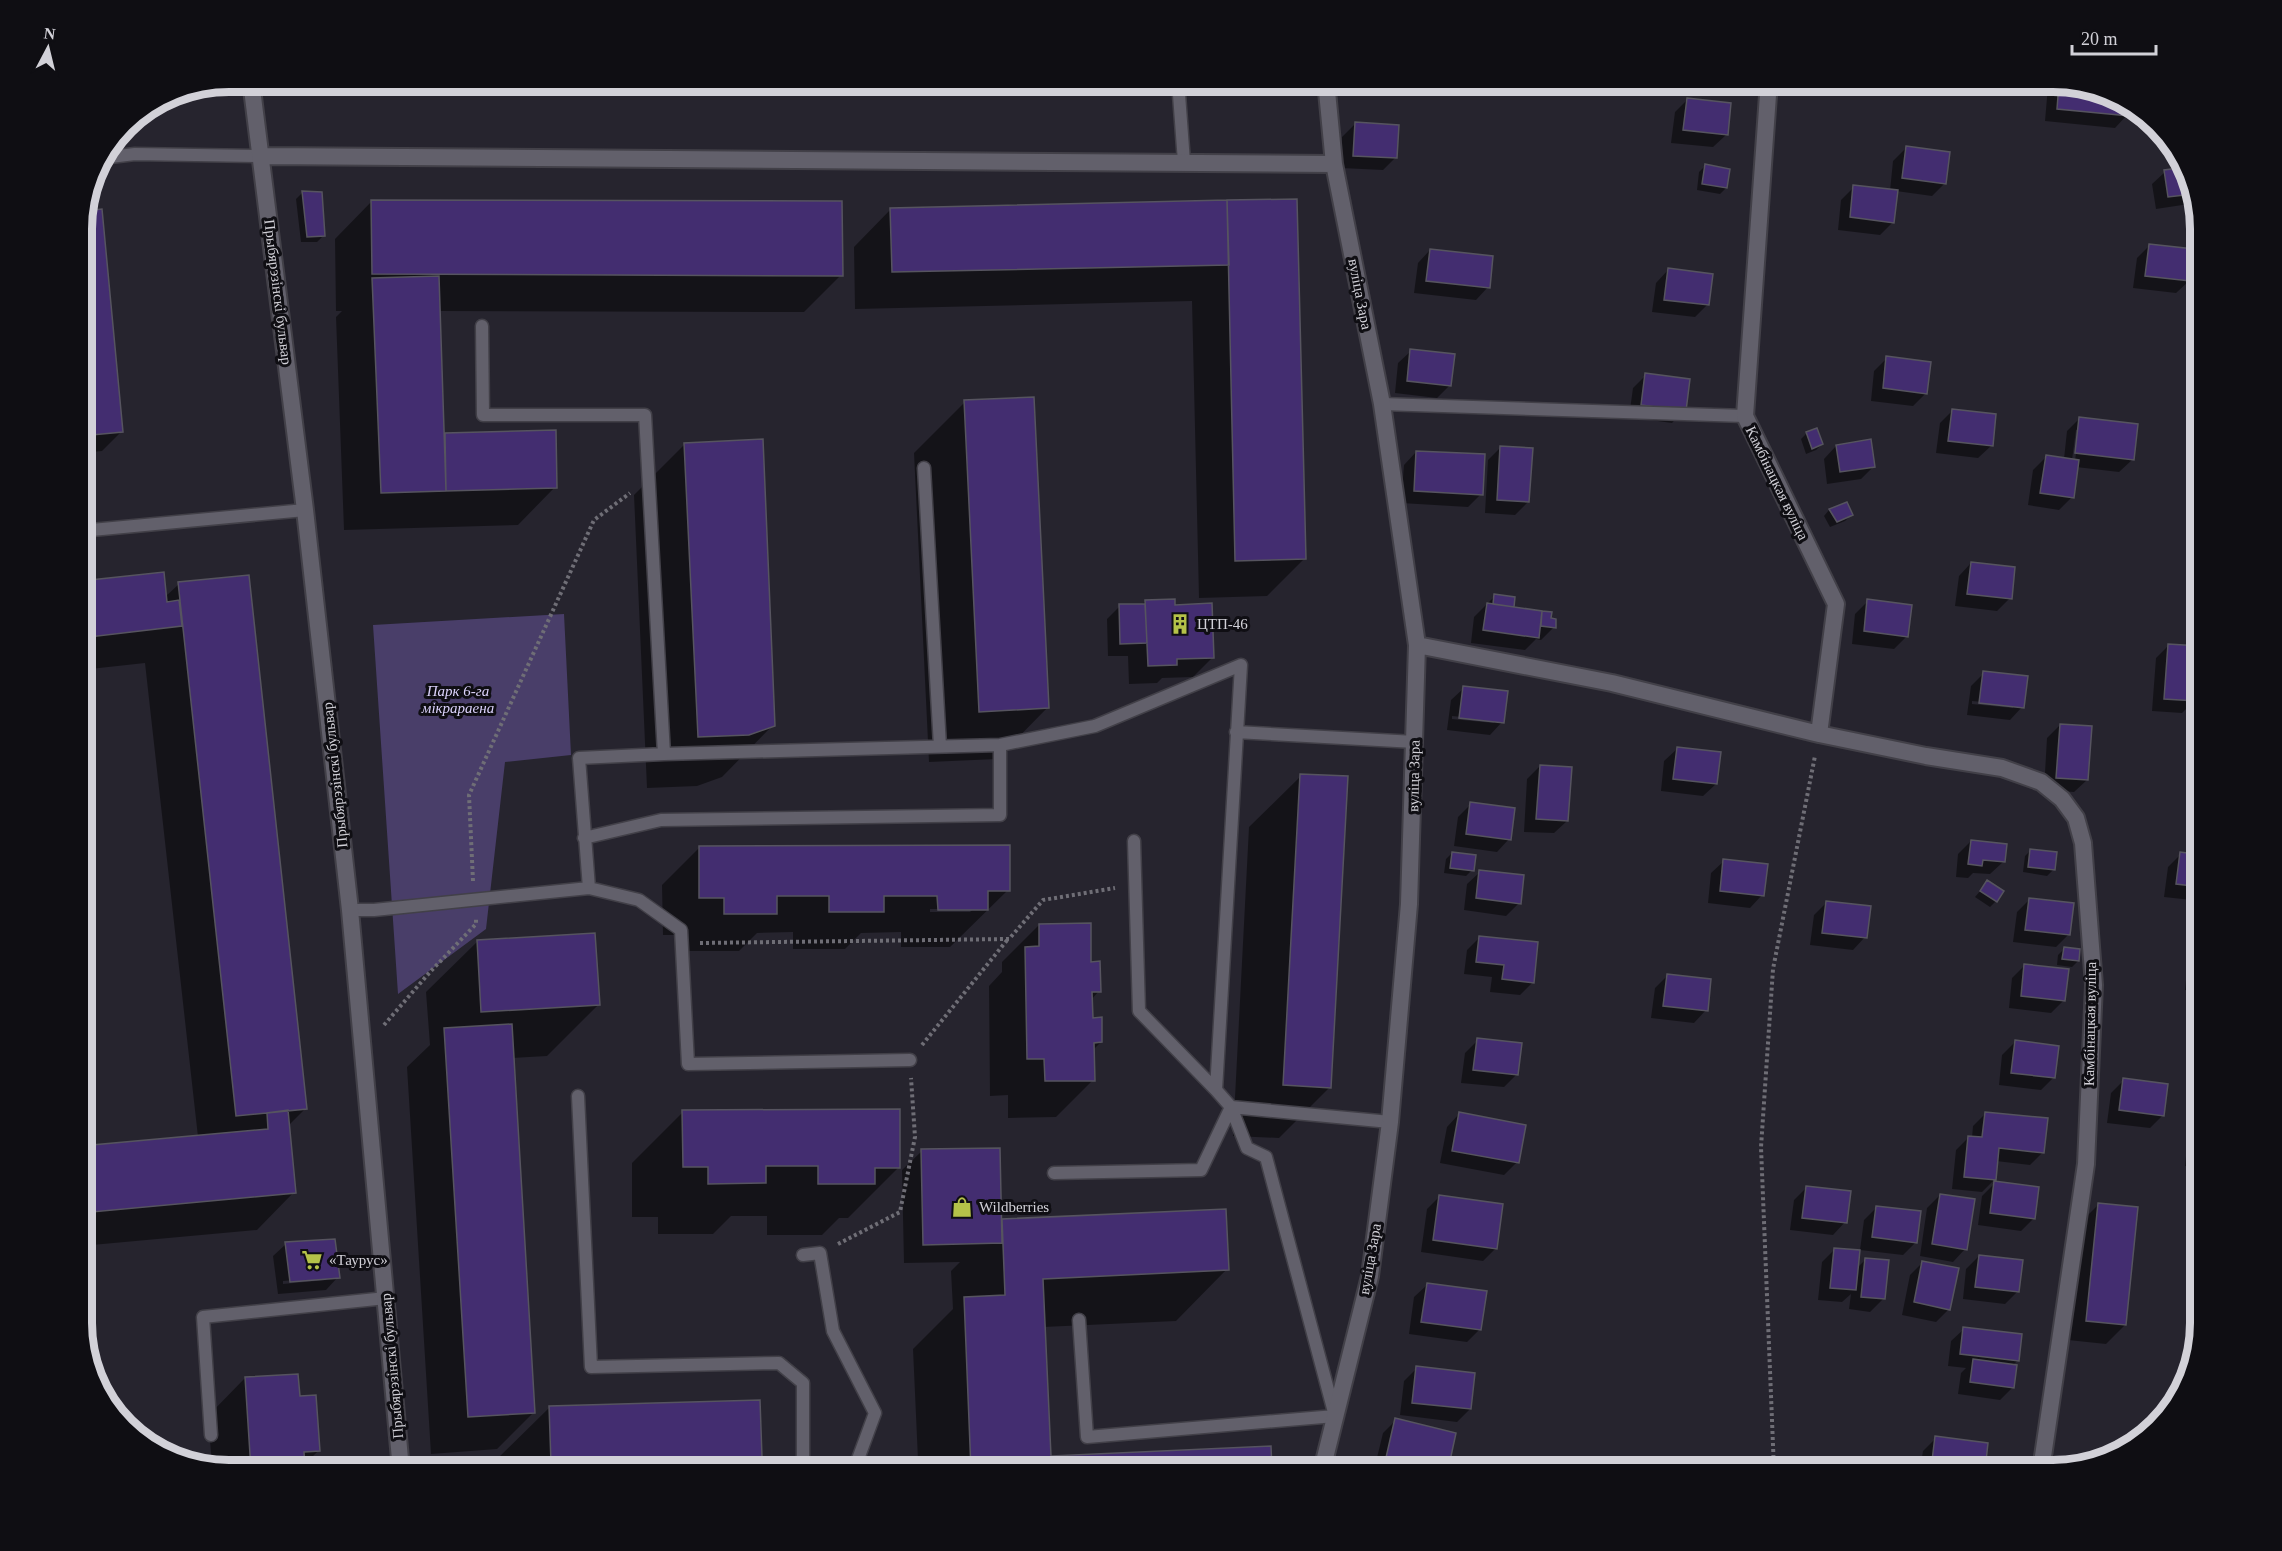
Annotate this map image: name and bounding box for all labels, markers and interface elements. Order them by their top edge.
north arrow [18,18,78,78]
scale bar [2072,18,2156,56]
text: N [43,24,57,43]
text: 20 m [2081,29,2118,49]
street label: Прыбярэзінскі бульвар [261,218,295,366]
street label: вуліца Зара [1345,257,1375,331]
street label: Камбінацкая вуліца [1743,424,1812,543]
building icon: ЦТП-46 [1168,612,1192,636]
place label: ЦТП-46 [1197,616,1248,632]
park label: Парк 6-га мікрараена [421,683,494,716]
street label: Прыбярэзінскі бульвар [319,701,351,849]
street label: вуліца Зара [1405,740,1423,812]
street label: Камбінацкая вуліца [2081,961,2099,1086]
shop icon: Wildberries [950,1195,974,1219]
place label: Wildberries [979,1199,1049,1215]
street label: вуліца Зара [1356,1222,1384,1296]
supermarket icon: «Таурус» [300,1248,324,1272]
place label: «Таурус» [329,1252,388,1268]
street label: Прыбярэзінскі бульвар [378,1293,406,1439]

